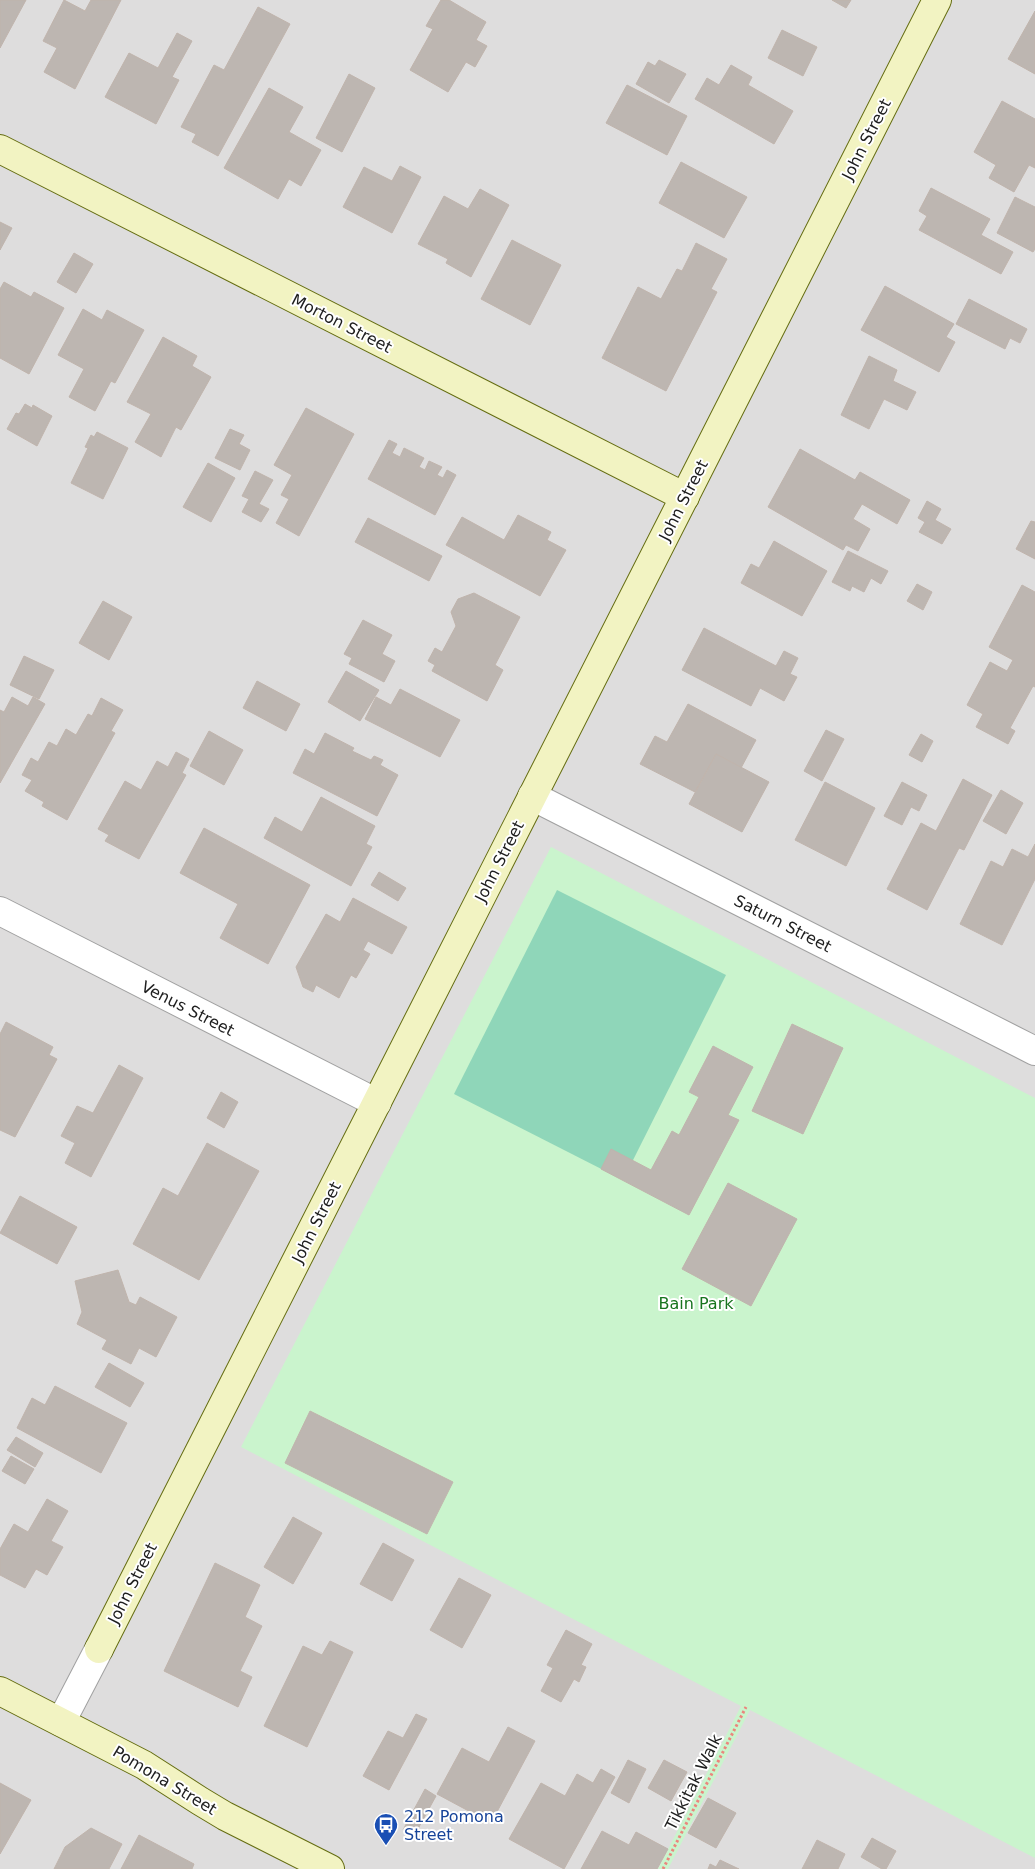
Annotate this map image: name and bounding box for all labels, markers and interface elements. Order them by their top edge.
street label: John Street [837,95,895,184]
street label: Morton Street [288,290,395,357]
street label: John Street [654,456,712,545]
street label: John Street [470,817,528,906]
street label: Saturn Street [731,891,835,956]
street label: Venus Street [138,977,237,1040]
street label: John Street [287,1178,345,1267]
park label: Bain Park [658,1294,734,1313]
street label: John Street [103,1539,161,1628]
street label: Tikkitak Walk [661,1730,726,1834]
street label: Pomona Street [109,1742,220,1819]
place label: 212 Pomona Street [404,1807,504,1844]
bus stop icon: 212 Pomona Street [373,1812,399,1846]

